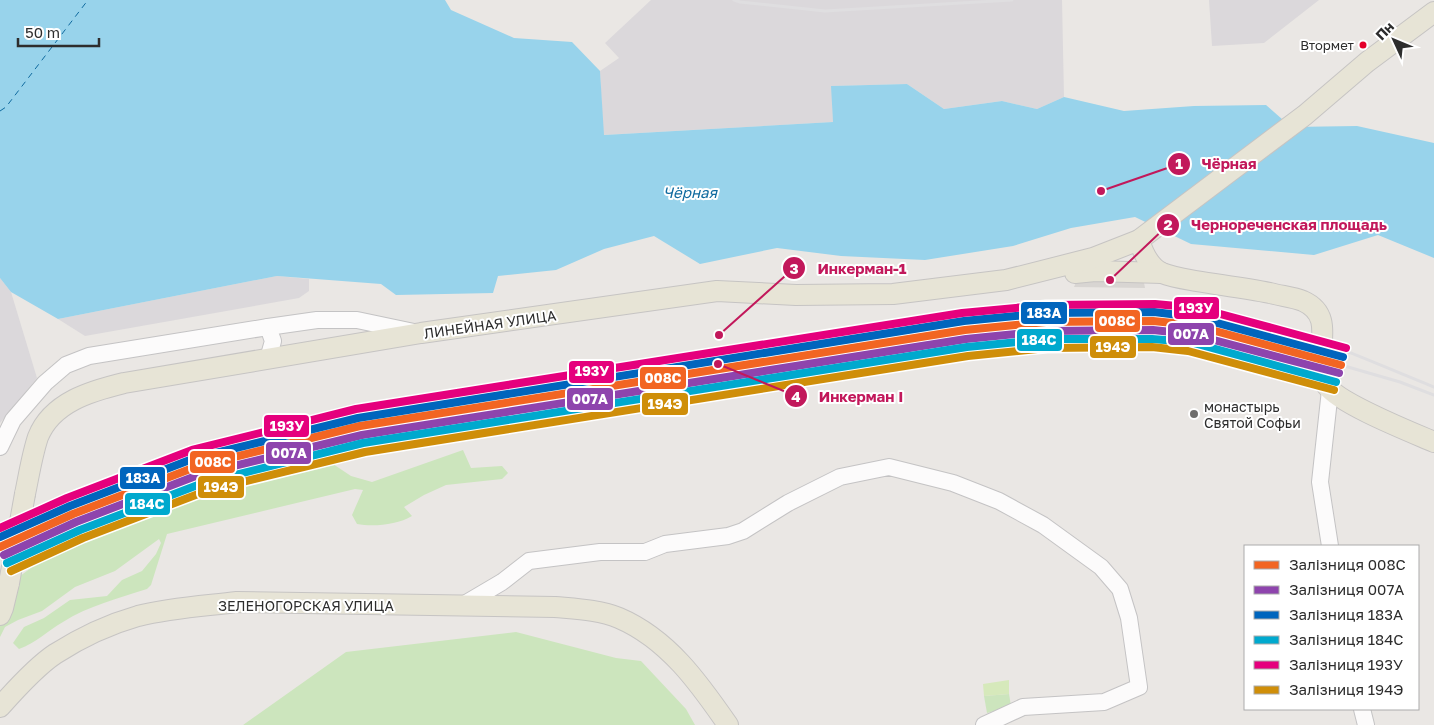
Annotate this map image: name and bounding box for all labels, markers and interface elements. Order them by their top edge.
scale bar [18,15,99,47]
north arrow [1369,15,1419,65]
text: Пн [1372,18,1397,43]
text: 50 m [25,23,60,41]
place label: Втормет [1300,37,1355,53]
marker: Втормет [1358,40,1368,50]
callout: Чёрная [1166,149,1266,179]
text: 1 [1175,154,1183,172]
text: Чёрная [1202,154,1257,172]
water label: Чёрная [663,183,719,201]
callout: Чернореченская площадь [1156,210,1397,240]
text: 2 [1163,215,1173,233]
text: Чернореченская площадь [1191,215,1387,233]
callout: Инкерман-1 [782,253,916,283]
text: 3 [789,259,799,277]
text: Инкерман-1 [817,259,907,277]
line badge: 193У [1173,296,1220,320]
text: 193У [1179,299,1213,316]
line badge: 183А [1020,301,1068,325]
text: 183А [1027,304,1061,321]
street label: ЛИНЕЙНАЯ УЛИЦА [423,306,558,342]
line badge: 008С [1094,309,1141,333]
text: 008С [1098,312,1136,329]
line badge: 007А [1167,322,1215,346]
text: 007А [1173,325,1209,342]
line badge: 184С [1016,328,1063,352]
text: 184С [1022,331,1056,348]
line badge: 194Э [1089,335,1137,359]
text: 194Э [1096,338,1130,355]
line badge: 193У [568,360,615,384]
text: 193У [575,362,609,379]
line badge: 008С [639,366,687,390]
text: 008С [644,369,682,386]
callout: Инкерман I [784,381,913,411]
line badge: 007А [566,387,614,411]
text: 4 [791,387,801,405]
text: Инкерман I [819,387,903,405]
text: 007А [572,390,608,407]
line badge: 194Э [641,392,689,416]
text: 194Э [648,395,682,412]
place label: монастырь Святой Софьи [1204,398,1301,431]
marker: монастырь Святой Софьи [1188,408,1200,420]
line badge: 193У [263,414,310,438]
text: 193У [270,417,304,434]
line badge: 007А [265,441,312,465]
text: 007А [271,444,307,461]
line badge: 008С [189,450,236,474]
text: 008С [194,453,232,470]
line badge: 183А [119,466,166,490]
text: 183А [126,469,160,486]
line badge: 194Э [197,475,245,499]
text: 194Э [204,478,238,495]
line badge: 184С [124,492,171,516]
text: 184С [130,495,164,512]
legend [1244,545,1419,710]
text: Залізниця 008С [1289,555,1406,573]
text: Залізниця 007А [1289,580,1404,598]
street label: ЗЕЛЕНОГОРСКАЯ УЛИЦА [218,597,395,614]
text: Залізниця 183А [1289,605,1403,623]
text: Залізниця 184С [1289,630,1404,648]
text: Залізниця 193У [1289,655,1403,673]
text: Залізниця 194Э [1289,680,1404,698]

